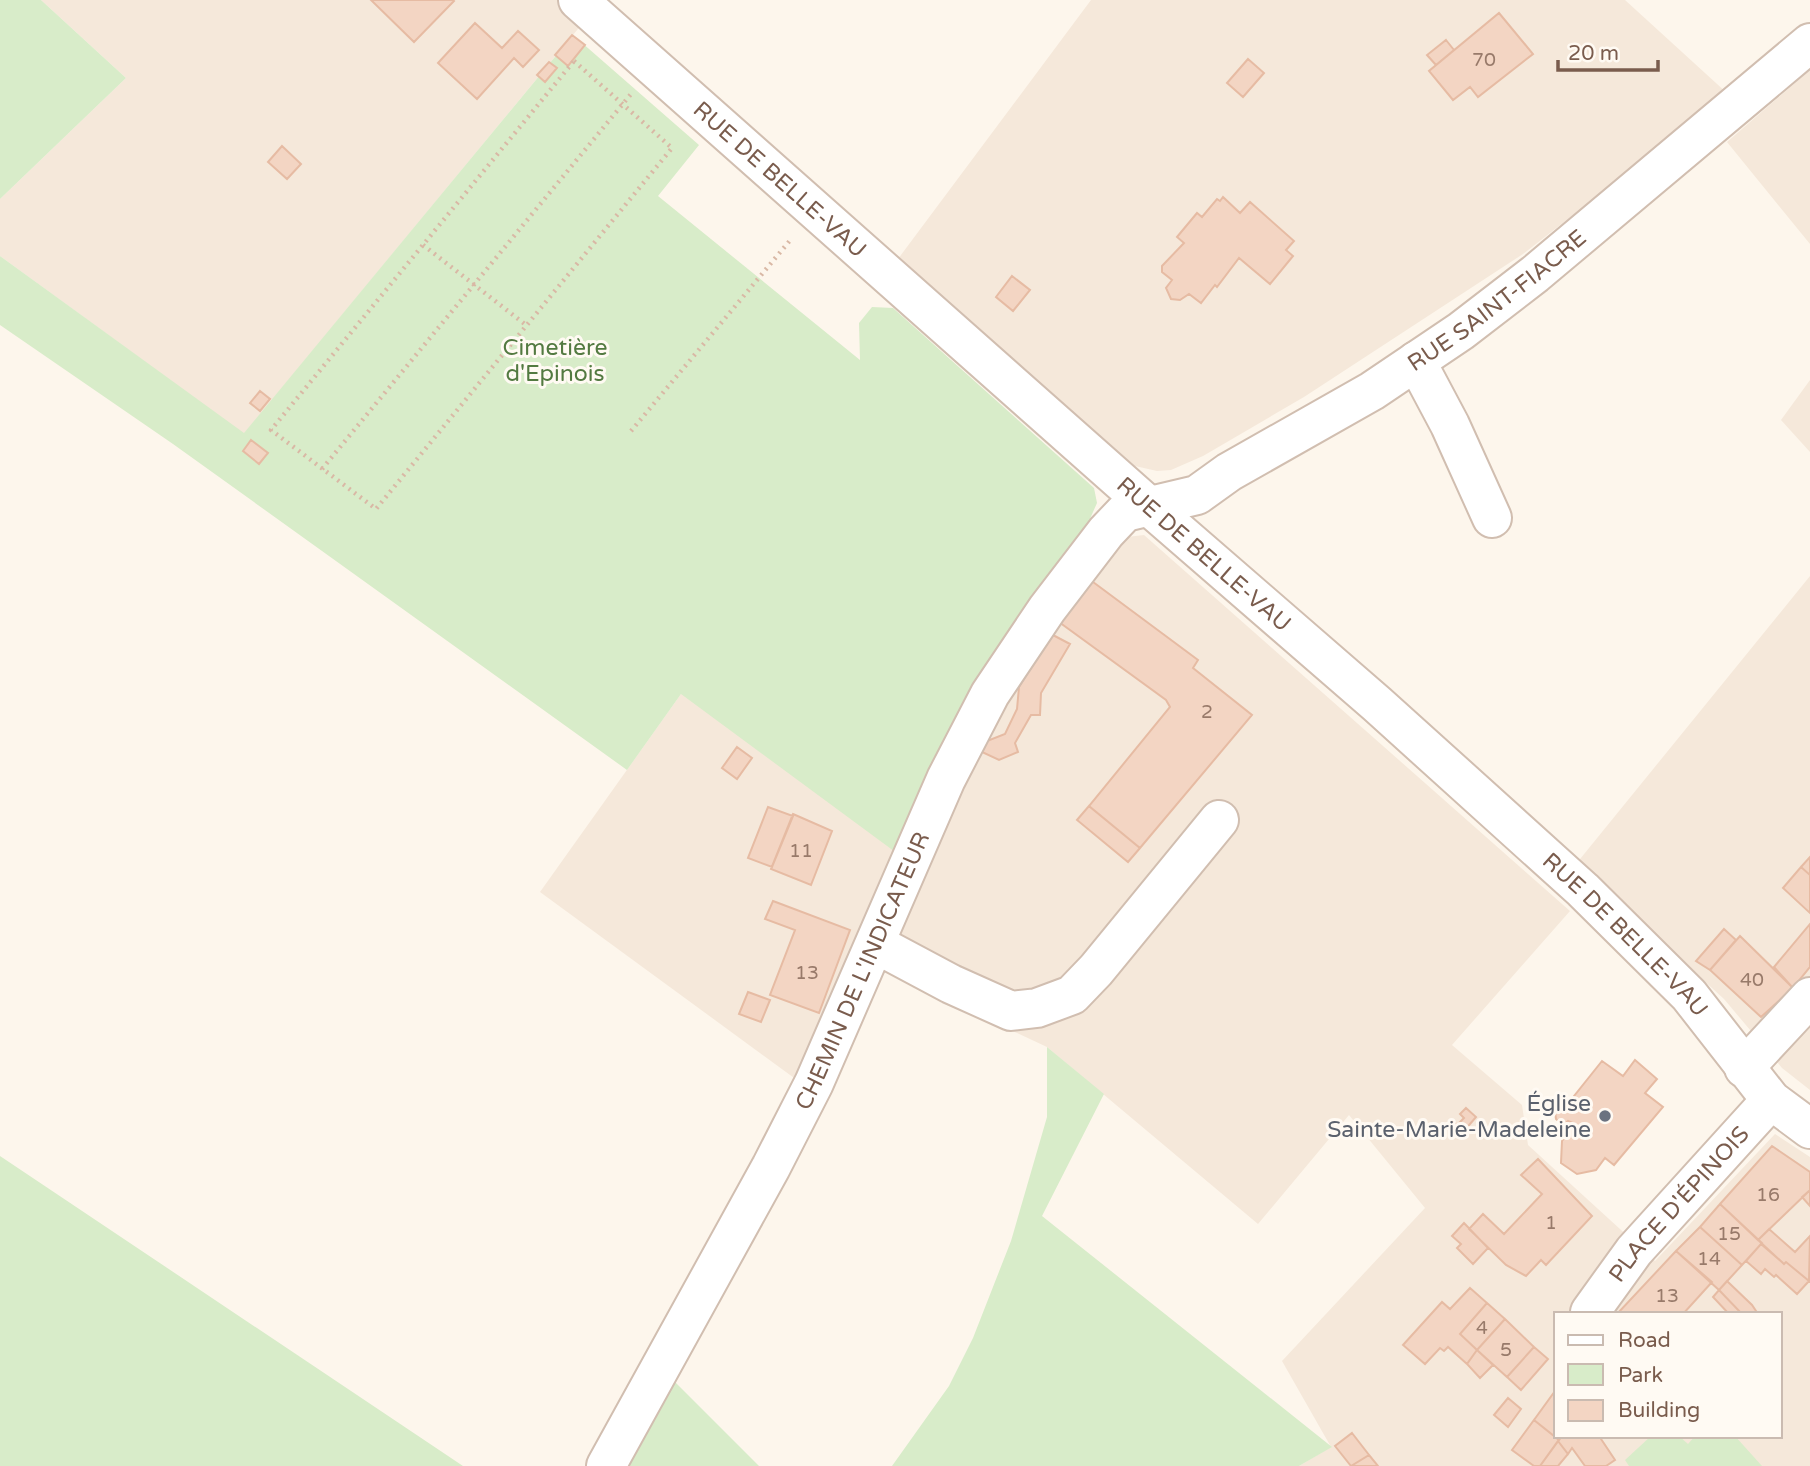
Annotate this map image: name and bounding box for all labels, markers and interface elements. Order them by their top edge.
scale bar [1558,28,1658,72]
text: 20 m [1568,41,1619,66]
house number: 70 [1472,49,1496,71]
street label: RUE DE BELLE-VAU [687,96,872,264]
street label: RUE SAINT-FIACRE [1403,224,1592,378]
park label: Cimetière d'Epinois [503,334,607,388]
street label: RUE DE BELLE-VAU [1111,471,1296,638]
house number: 2 [1201,701,1213,723]
street label: CHEMIN DE L'INDICATEUR [790,828,936,1115]
house number: 11 [789,840,813,862]
street label: RUE DE BELLE-VAU [1536,847,1714,1023]
house number: 13 [795,962,819,984]
house number: 40 [1740,969,1764,991]
place label: Église Sainte-Marie-Madeleine [1327,1090,1591,1144]
marker: Église Sainte-Marie-Madeleine [1597,1108,1613,1124]
street label: PLACE D'ÉPINOIS [1603,1121,1755,1288]
house number: 16 [1756,1184,1780,1206]
house number: 1 [1545,1212,1557,1234]
house number: 15 [1717,1223,1741,1245]
house number: 14 [1697,1248,1721,1270]
house number: 13 [1655,1285,1679,1307]
legend [1554,1312,1782,1438]
house number: 4 [1476,1317,1488,1339]
text: Road [1618,1328,1671,1353]
house number: 5 [1500,1339,1512,1361]
text: Park [1618,1363,1663,1388]
text: Building [1618,1398,1700,1423]

